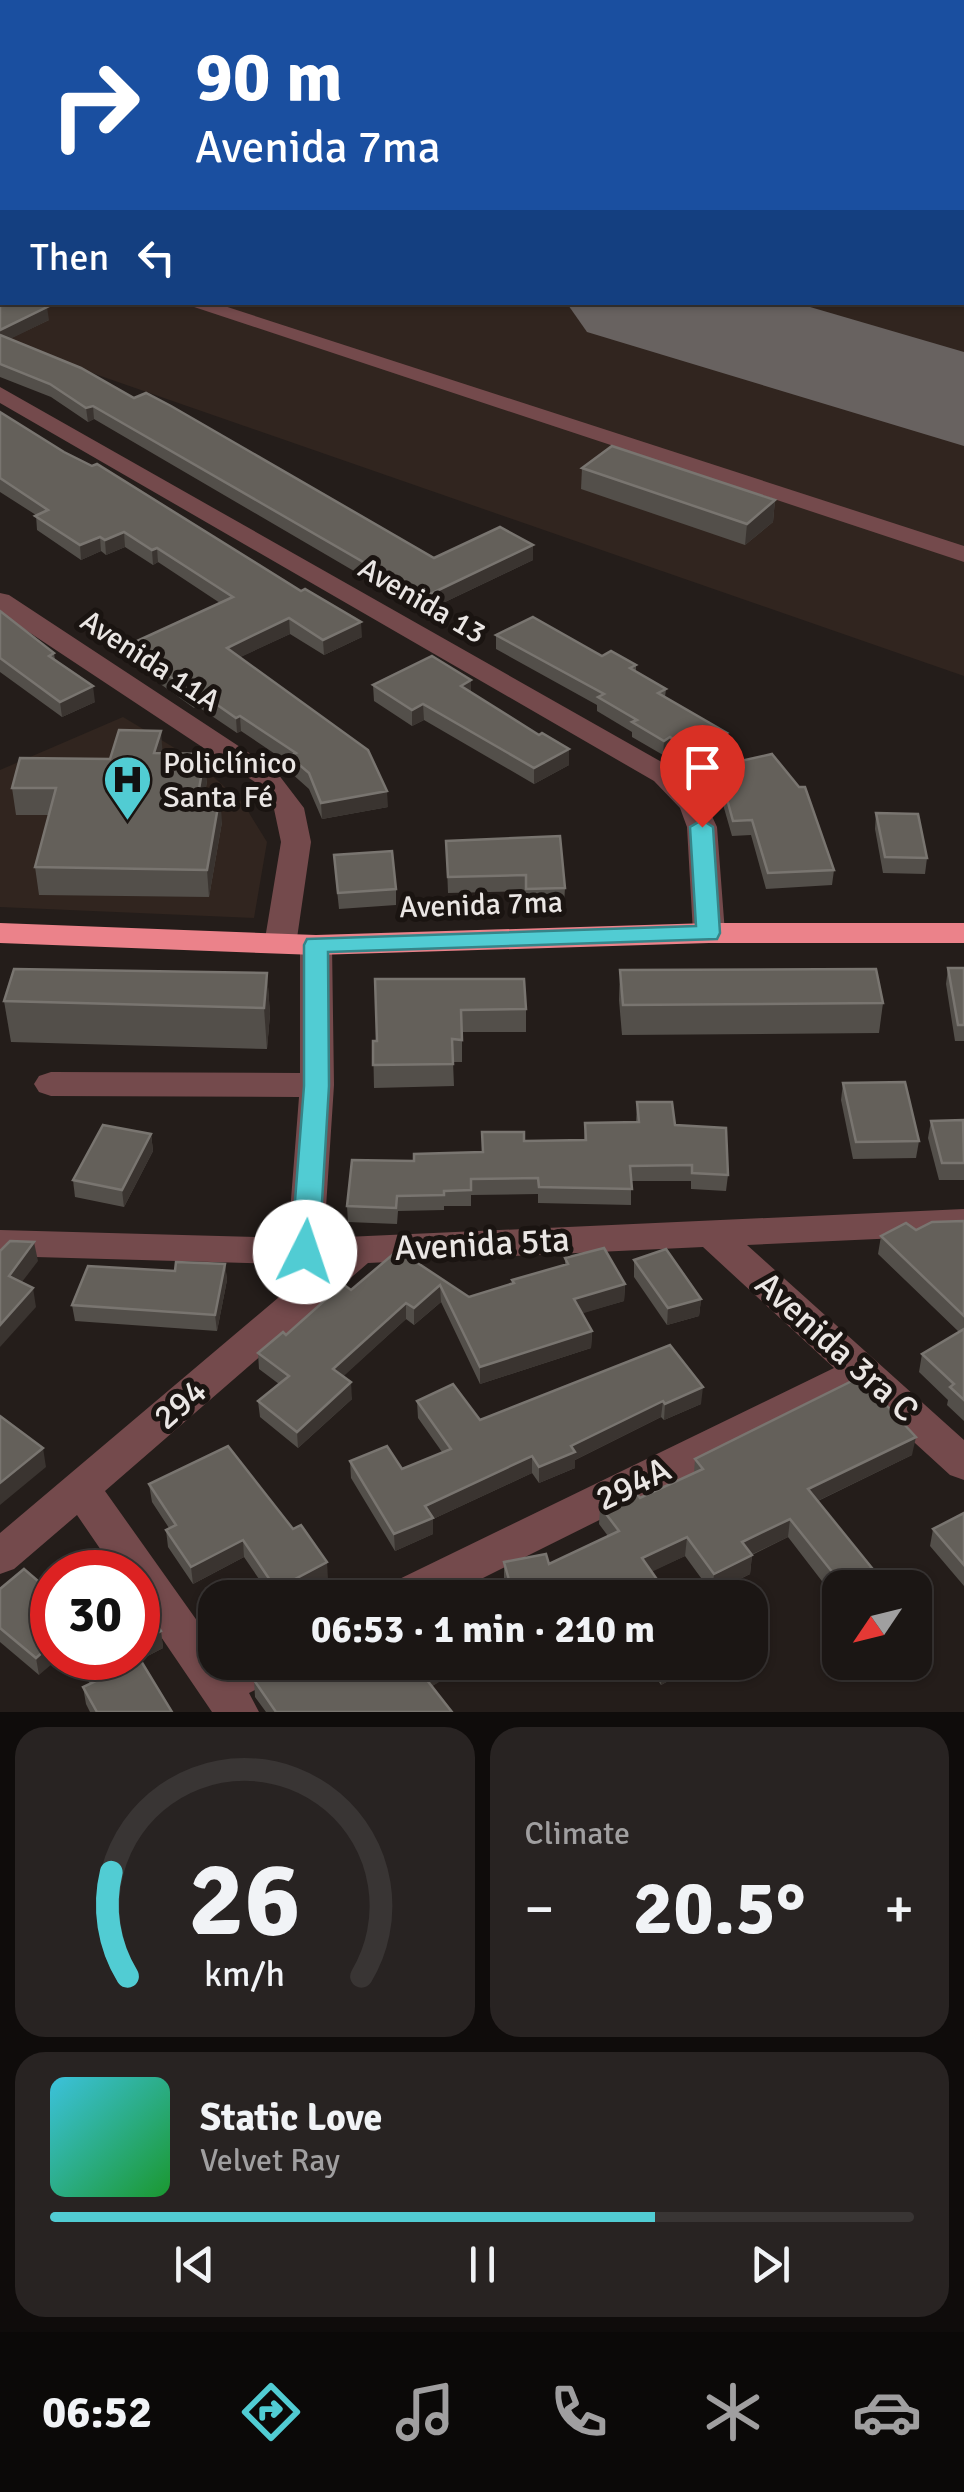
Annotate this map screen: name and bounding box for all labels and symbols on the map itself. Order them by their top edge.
street label: Avenida 13 [352,550,492,652]
street label: Avenida 11A [73,602,227,720]
pin [660,725,745,828]
place label: Policlínico Santa Fé [163,745,297,816]
hospital icon: Policlínico Santa Fé [102,754,154,822]
street label: Avenida 7ma [399,884,563,926]
position arrow [253,1200,357,1304]
street label: Avenida 5ta [393,1218,571,1270]
street label: Avenida 3ra C [747,1263,927,1431]
street label: 294 [144,1369,216,1439]
street label: 294A [588,1448,678,1520]
speed limit sign: 30 [30,1550,160,1680]
north arrow [822,1570,932,1680]

